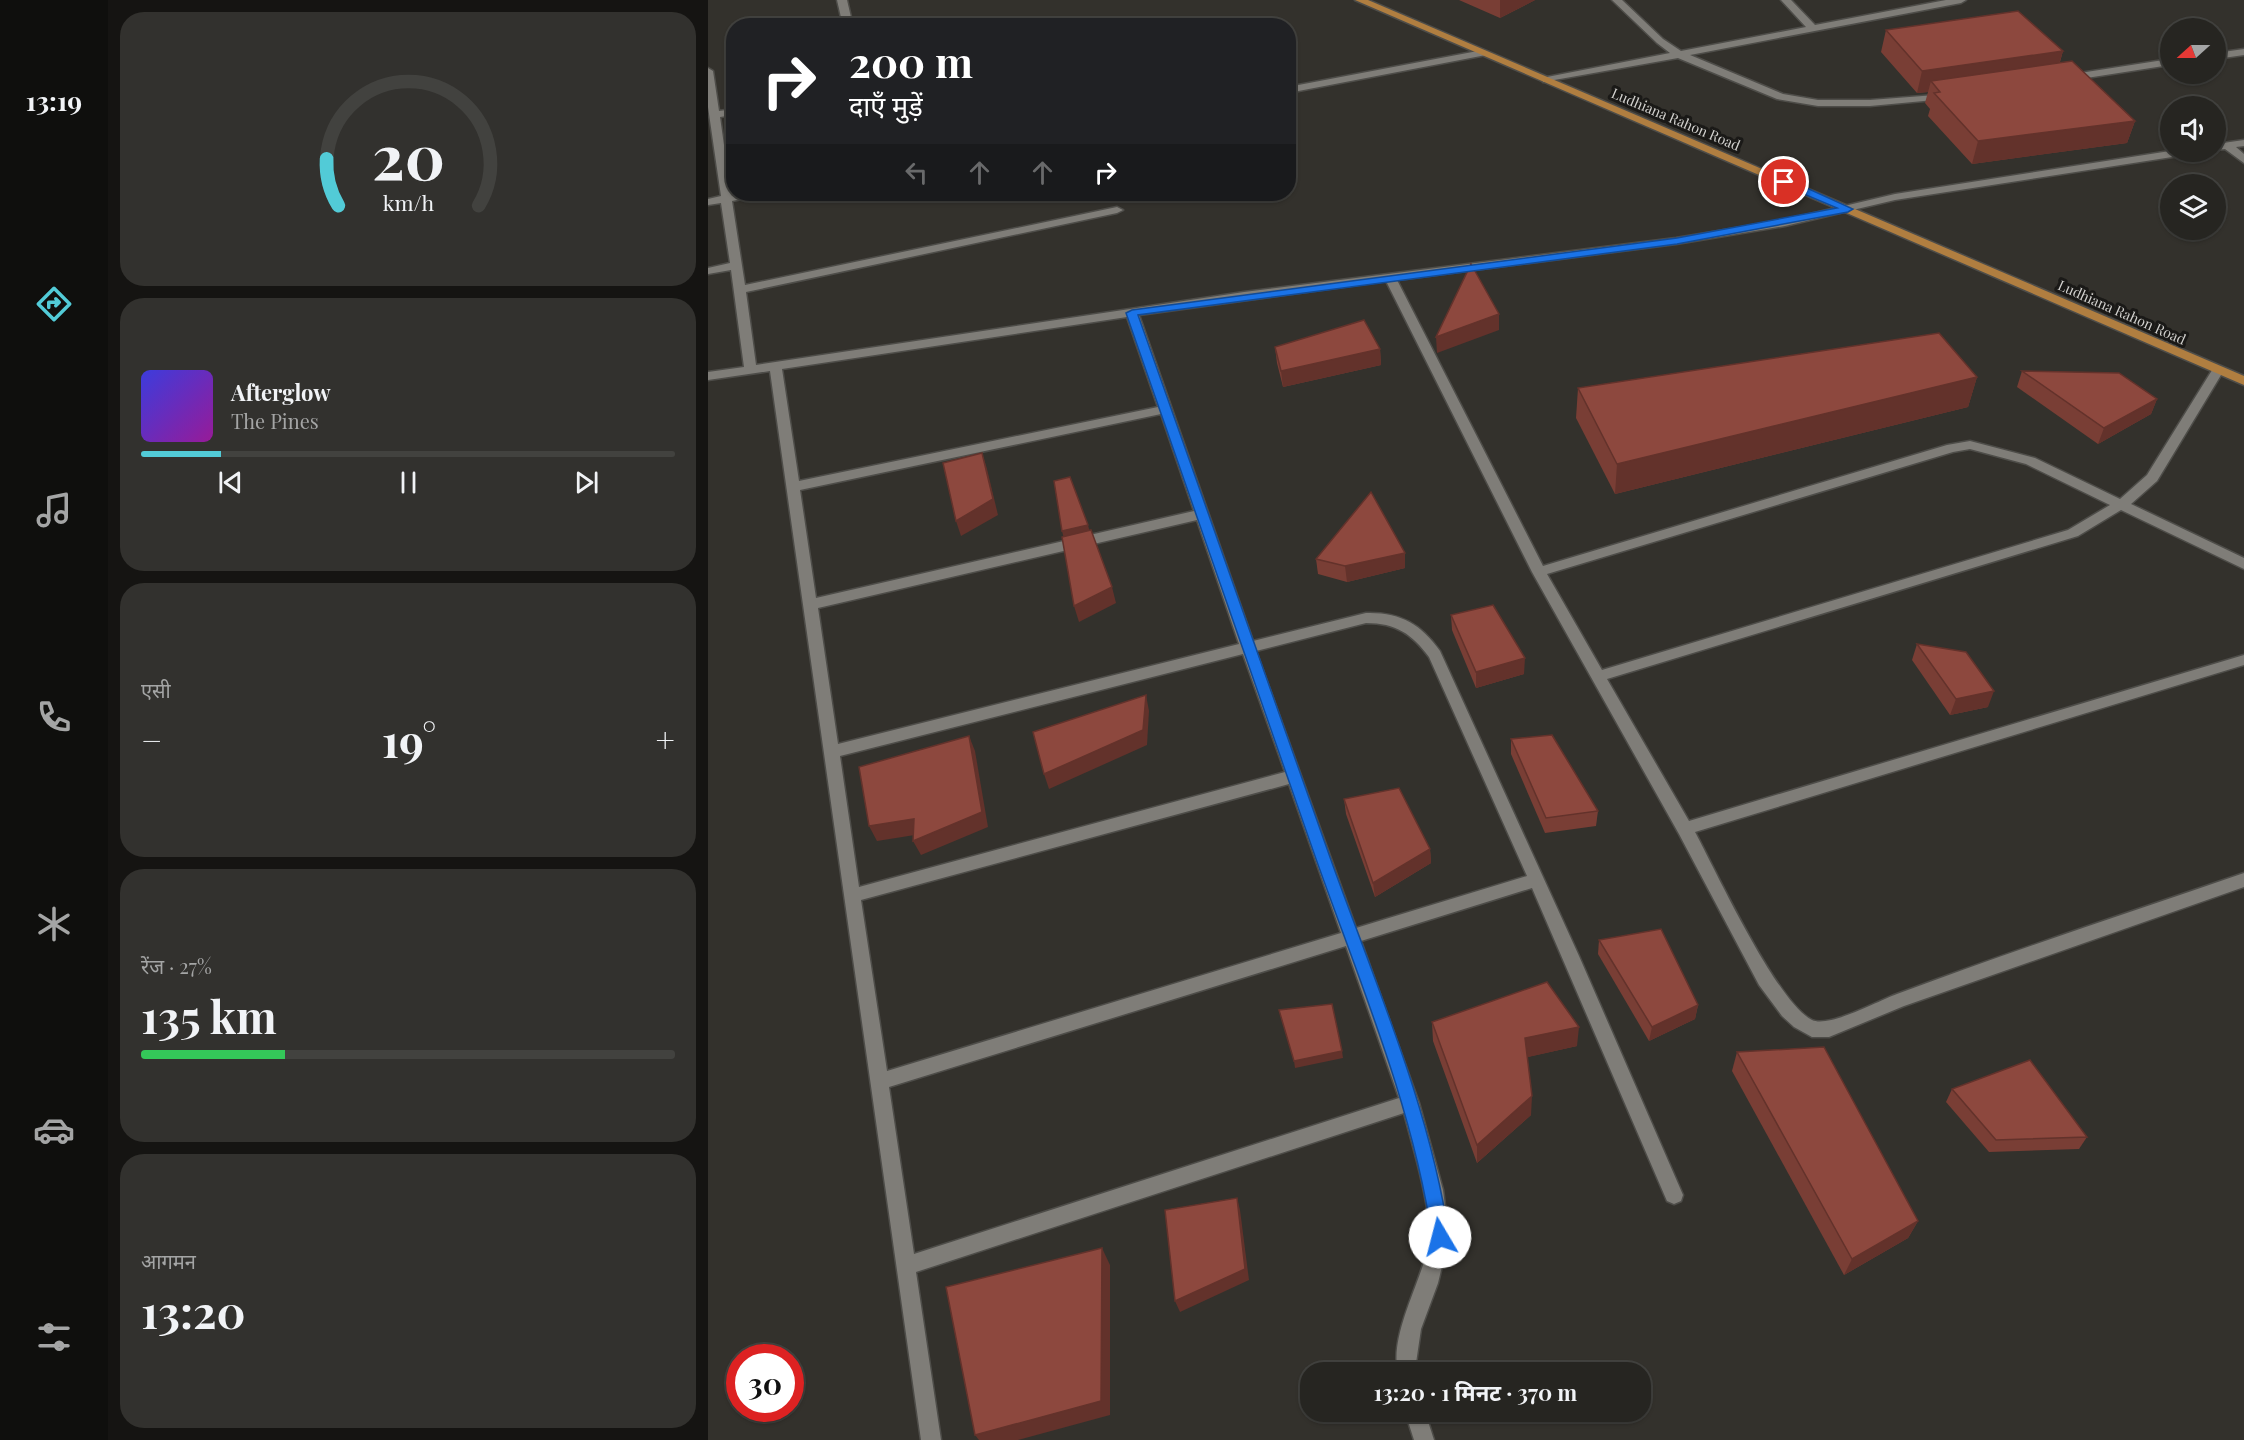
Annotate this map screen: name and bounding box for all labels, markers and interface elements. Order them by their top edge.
north arrow [2160,18,2226,84]
map controls [2160,18,2226,240]
text: 200 m [849,33,973,89]
icon: right [750,42,828,120]
text: 13:19 [26,82,82,118]
street label: Ludhiana Rahon Road [1609,83,1743,155]
text: दाएँ मुड़ें [849,87,923,123]
button: sound [2160,96,2226,162]
text: 20 [372,112,444,196]
icon: left [900,156,933,189]
icon: ahead [963,156,996,189]
icon: ahead [1026,156,1059,189]
icon: right [1089,156,1122,189]
pin [1758,156,1809,207]
icon: arrive [1767,165,1800,198]
button: layers [2160,174,2226,240]
text: km/h [382,188,434,216]
street label: Ludhiana Rahon Road [2055,275,2189,349]
icon: directions [33,283,75,325]
text: Afterglow [231,377,331,407]
text: The Pines [231,407,319,434]
icon: previous [214,466,247,499]
icon: pause [392,466,425,499]
icon: next [570,466,603,499]
icon: music [33,489,75,531]
text: एसी [141,676,171,703]
icon: phone [33,696,75,738]
text: 19° [382,709,436,769]
text: − [141,717,162,761]
text: + [656,717,675,761]
icon: climate [33,903,75,945]
text: रेंज · 27% [141,952,212,979]
text: 135 km [141,985,277,1045]
icon: car [33,1109,75,1151]
position arrow [1408,1205,1472,1269]
text: आगमन [141,1247,196,1274]
text: 13:20 [141,1280,246,1340]
icon: filters [33,1316,75,1358]
speed limit sign: 30 [726,1344,804,1422]
text: 13:20 · 1 मिनट · 370 m [1374,1377,1577,1407]

